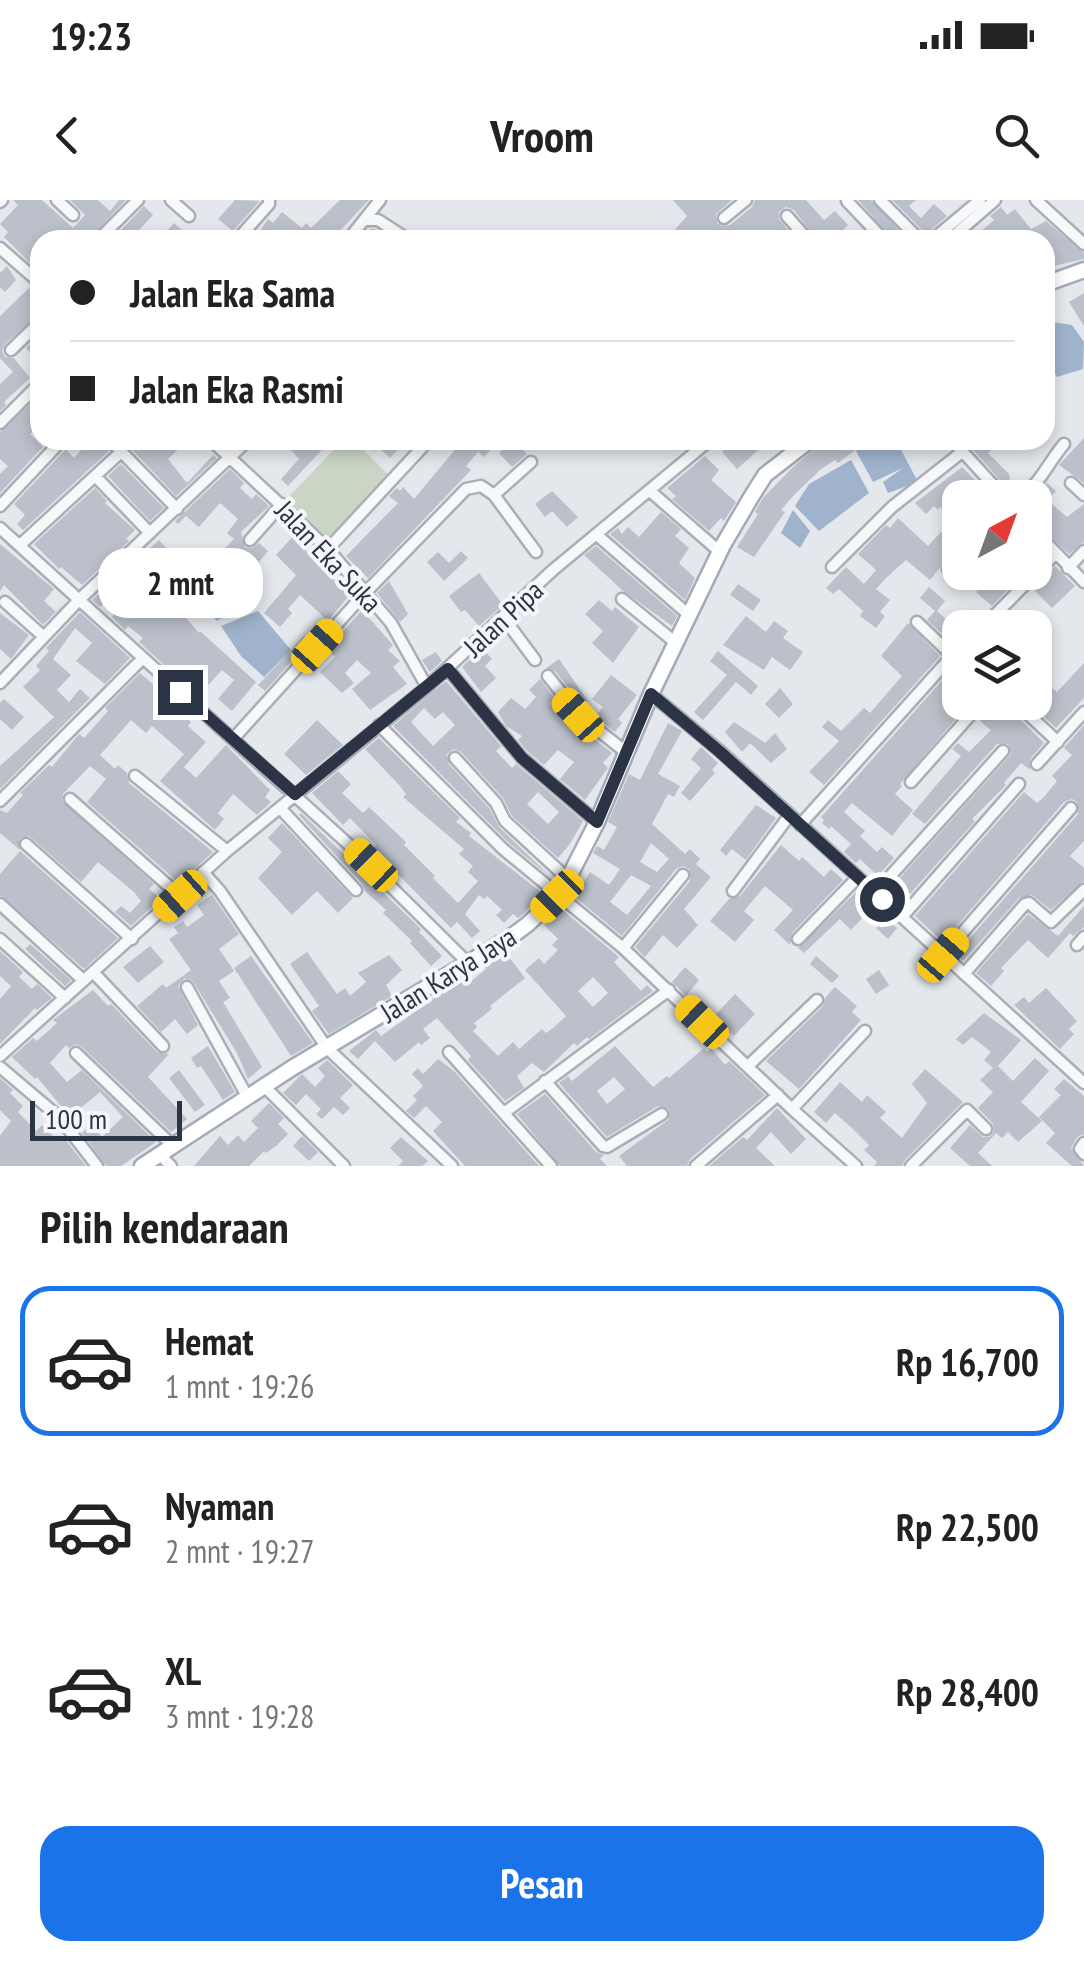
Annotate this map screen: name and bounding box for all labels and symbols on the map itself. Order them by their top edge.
north arrow [942,480,1052,590]
street label: Jalan Eka Suka [267,491,390,620]
callout: 2 mnt [98,547,262,617]
street label: Jalan Pipa [455,572,551,665]
car [286,614,348,678]
route end [158,670,203,715]
car [547,683,609,747]
car [339,833,403,897]
car [525,864,589,928]
car [148,865,212,927]
route start [860,877,905,922]
street label: Jalan Karya Jaya [372,918,523,1031]
car [912,923,974,987]
car [670,990,734,1054]
scale bar [30,1096,182,1140]

